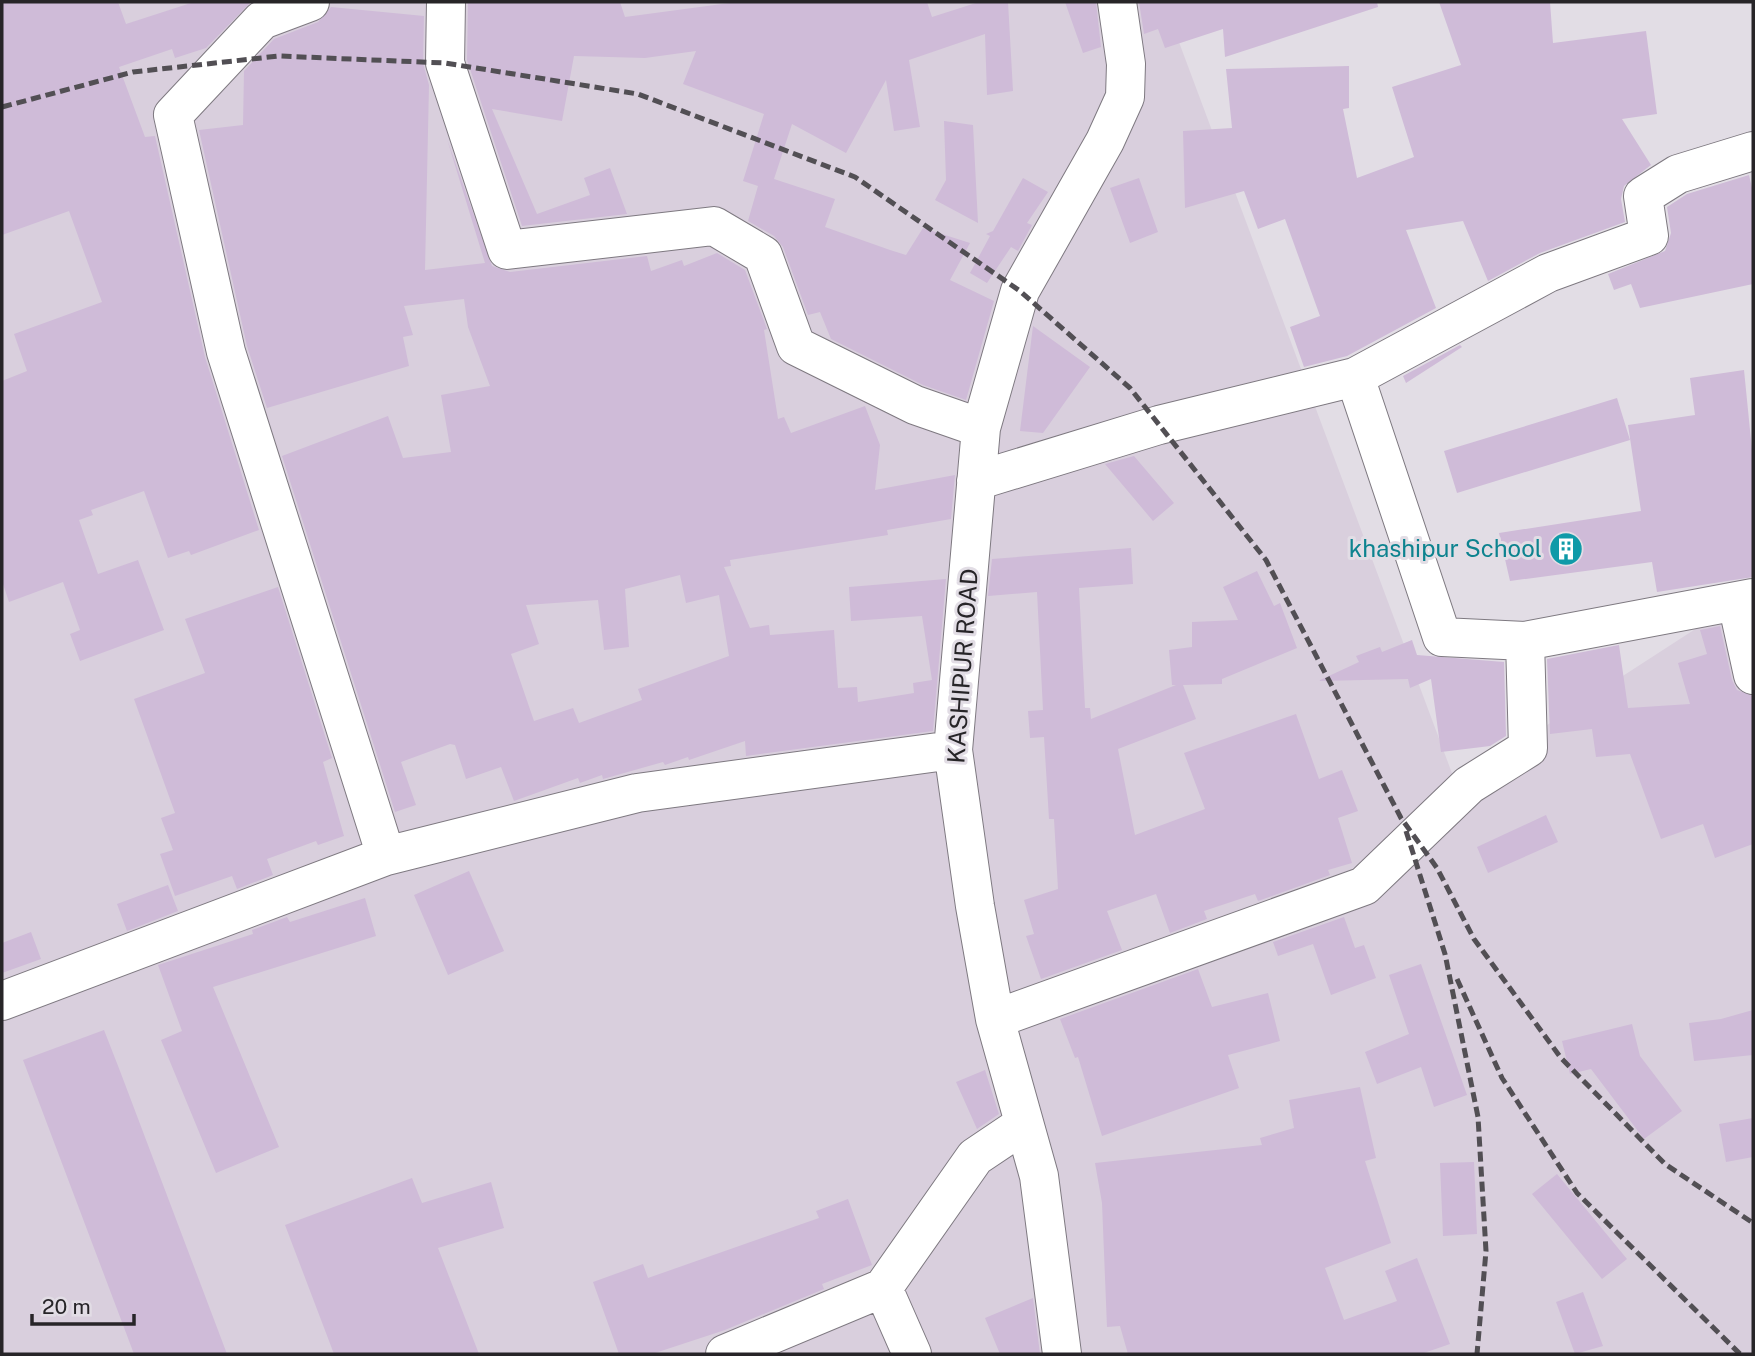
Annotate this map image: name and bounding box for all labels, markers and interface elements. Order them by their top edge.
building icon: khashipur School [1547,530,1585,568]
place label: khashipur School [1349,534,1542,562]
street label: KASHIPUR ROAD [941,568,983,764]
scale bar [32,1282,133,1326]
text: 20 m [42,1294,91,1319]

